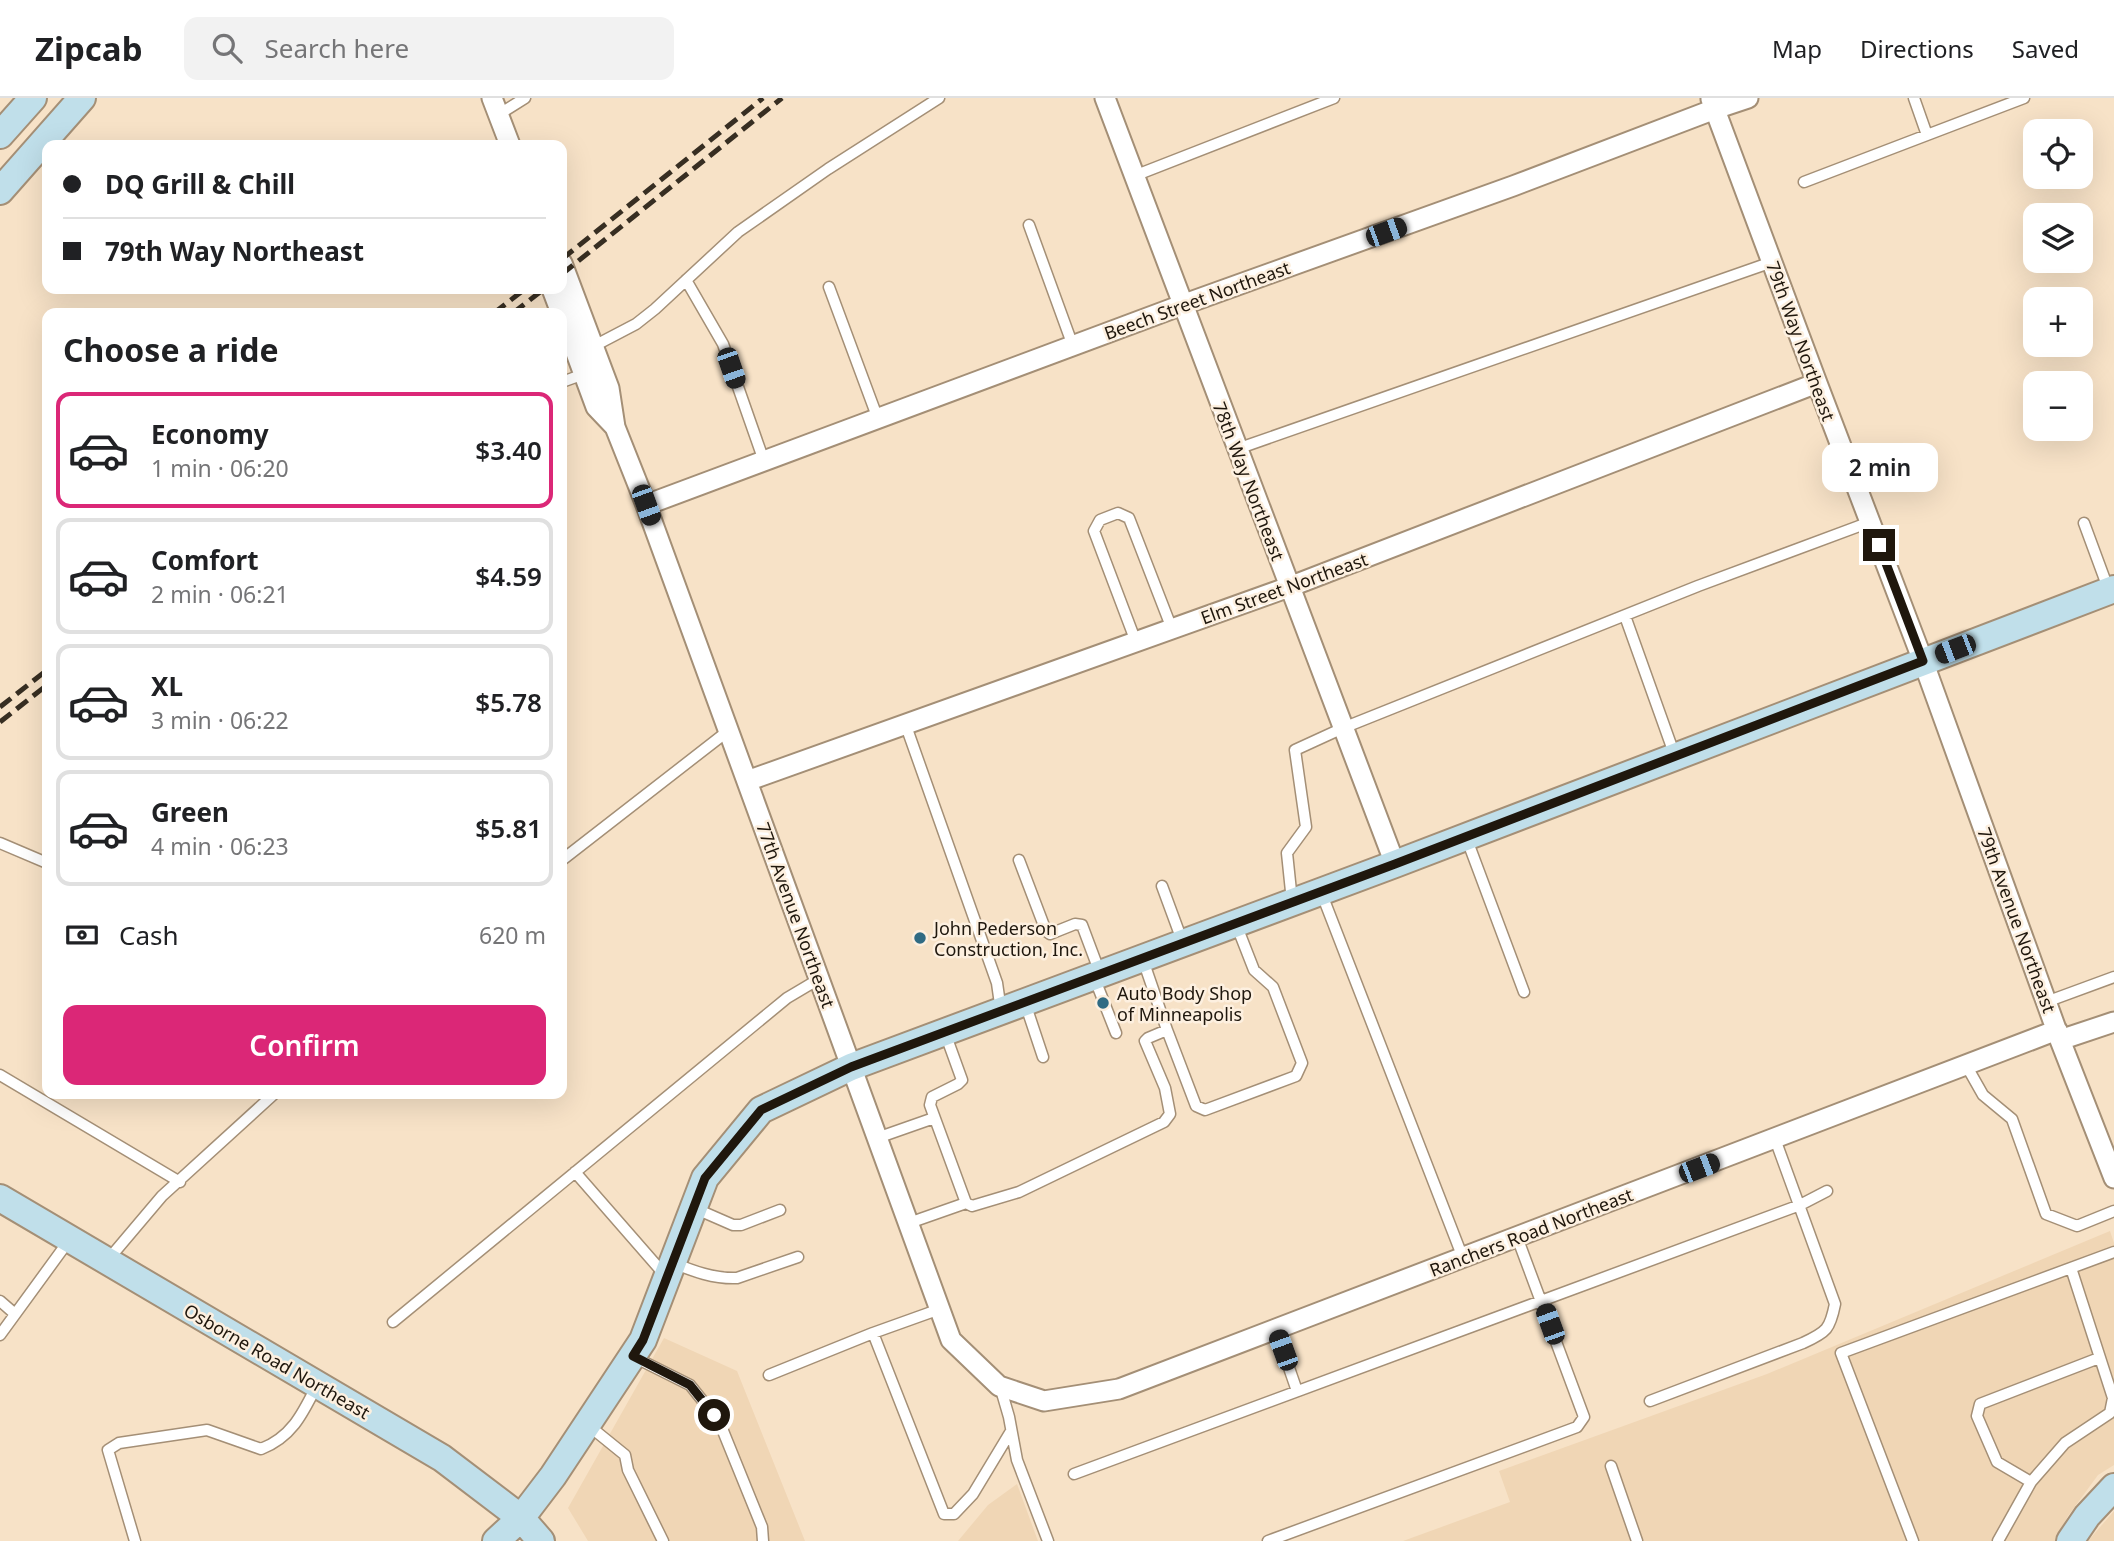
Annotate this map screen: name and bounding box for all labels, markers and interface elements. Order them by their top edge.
search box [184,17,674,80]
text: Zipcab [35,26,142,71]
icon: search [208,29,246,67]
text: Search here [264,30,409,66]
text: Map [1772,32,1822,65]
text: Directions [1860,32,1974,65]
text: Saved [2012,32,2079,65]
map controls [2023,119,2093,441]
button: locate [2023,119,2093,189]
text: DQ Grill & Chill [105,166,295,202]
button: layers [2023,203,2093,273]
car [1363,215,1410,249]
text: 79th Way Northeast [105,233,364,269]
street label: Beech Street Northeast [1101,255,1294,345]
street label: 79th Way Northeast [1761,258,1841,425]
button: + [2023,287,2093,357]
text: Choose a ride [63,328,279,371]
car [715,345,748,391]
button: − [2023,371,2093,441]
street label: 78th Way Northeast [1208,398,1291,564]
text: Economy [151,416,269,452]
icon: car [67,419,130,482]
text: $3.40 [475,432,542,468]
callout: 2 min [1821,444,1937,492]
text: 2 min [1849,451,1911,483]
text: 1 min · 06:20 [151,452,289,484]
car [629,482,664,528]
route end [1863,529,1895,561]
text: Comfort [151,542,259,578]
icon: car [67,545,130,608]
street label: Elm Street Northeast [1197,546,1371,629]
text: $4.59 [475,558,542,594]
text: 2 min · 06:21 [151,578,289,610]
car [1932,632,1979,666]
text: XL [151,668,183,704]
icon: car [67,671,130,734]
text: $5.78 [475,684,542,720]
text: 3 min · 06:22 [151,704,289,736]
text: Green [151,794,229,830]
icon: car [67,797,130,860]
text: $5.81 [475,810,542,846]
street label: 77th Avenue Northeast [751,819,841,1012]
street label: 79th Avenue Northeast [1972,824,2062,1017]
text: 4 min · 06:23 [151,830,289,862]
icon: cash [63,916,101,954]
place label: John Pederson Construction, Inc. [932,916,1083,961]
text: Cash [119,917,179,953]
text: 620 m [479,919,546,951]
marker: John Pederson Construction, Inc. [912,930,928,946]
place label: Auto Body Shop of Minneapolis [1117,981,1252,1026]
marker: Auto Body Shop of Minneapolis [1095,995,1111,1011]
button: Confirm [63,1005,546,1085]
car [1676,1151,1723,1185]
street label: Ranchers Road Northeast [1426,1182,1637,1282]
street label: Osborne Road Northeast [180,1298,375,1424]
car [1533,1301,1568,1347]
car [1266,1327,1301,1373]
route start [698,1399,730,1431]

